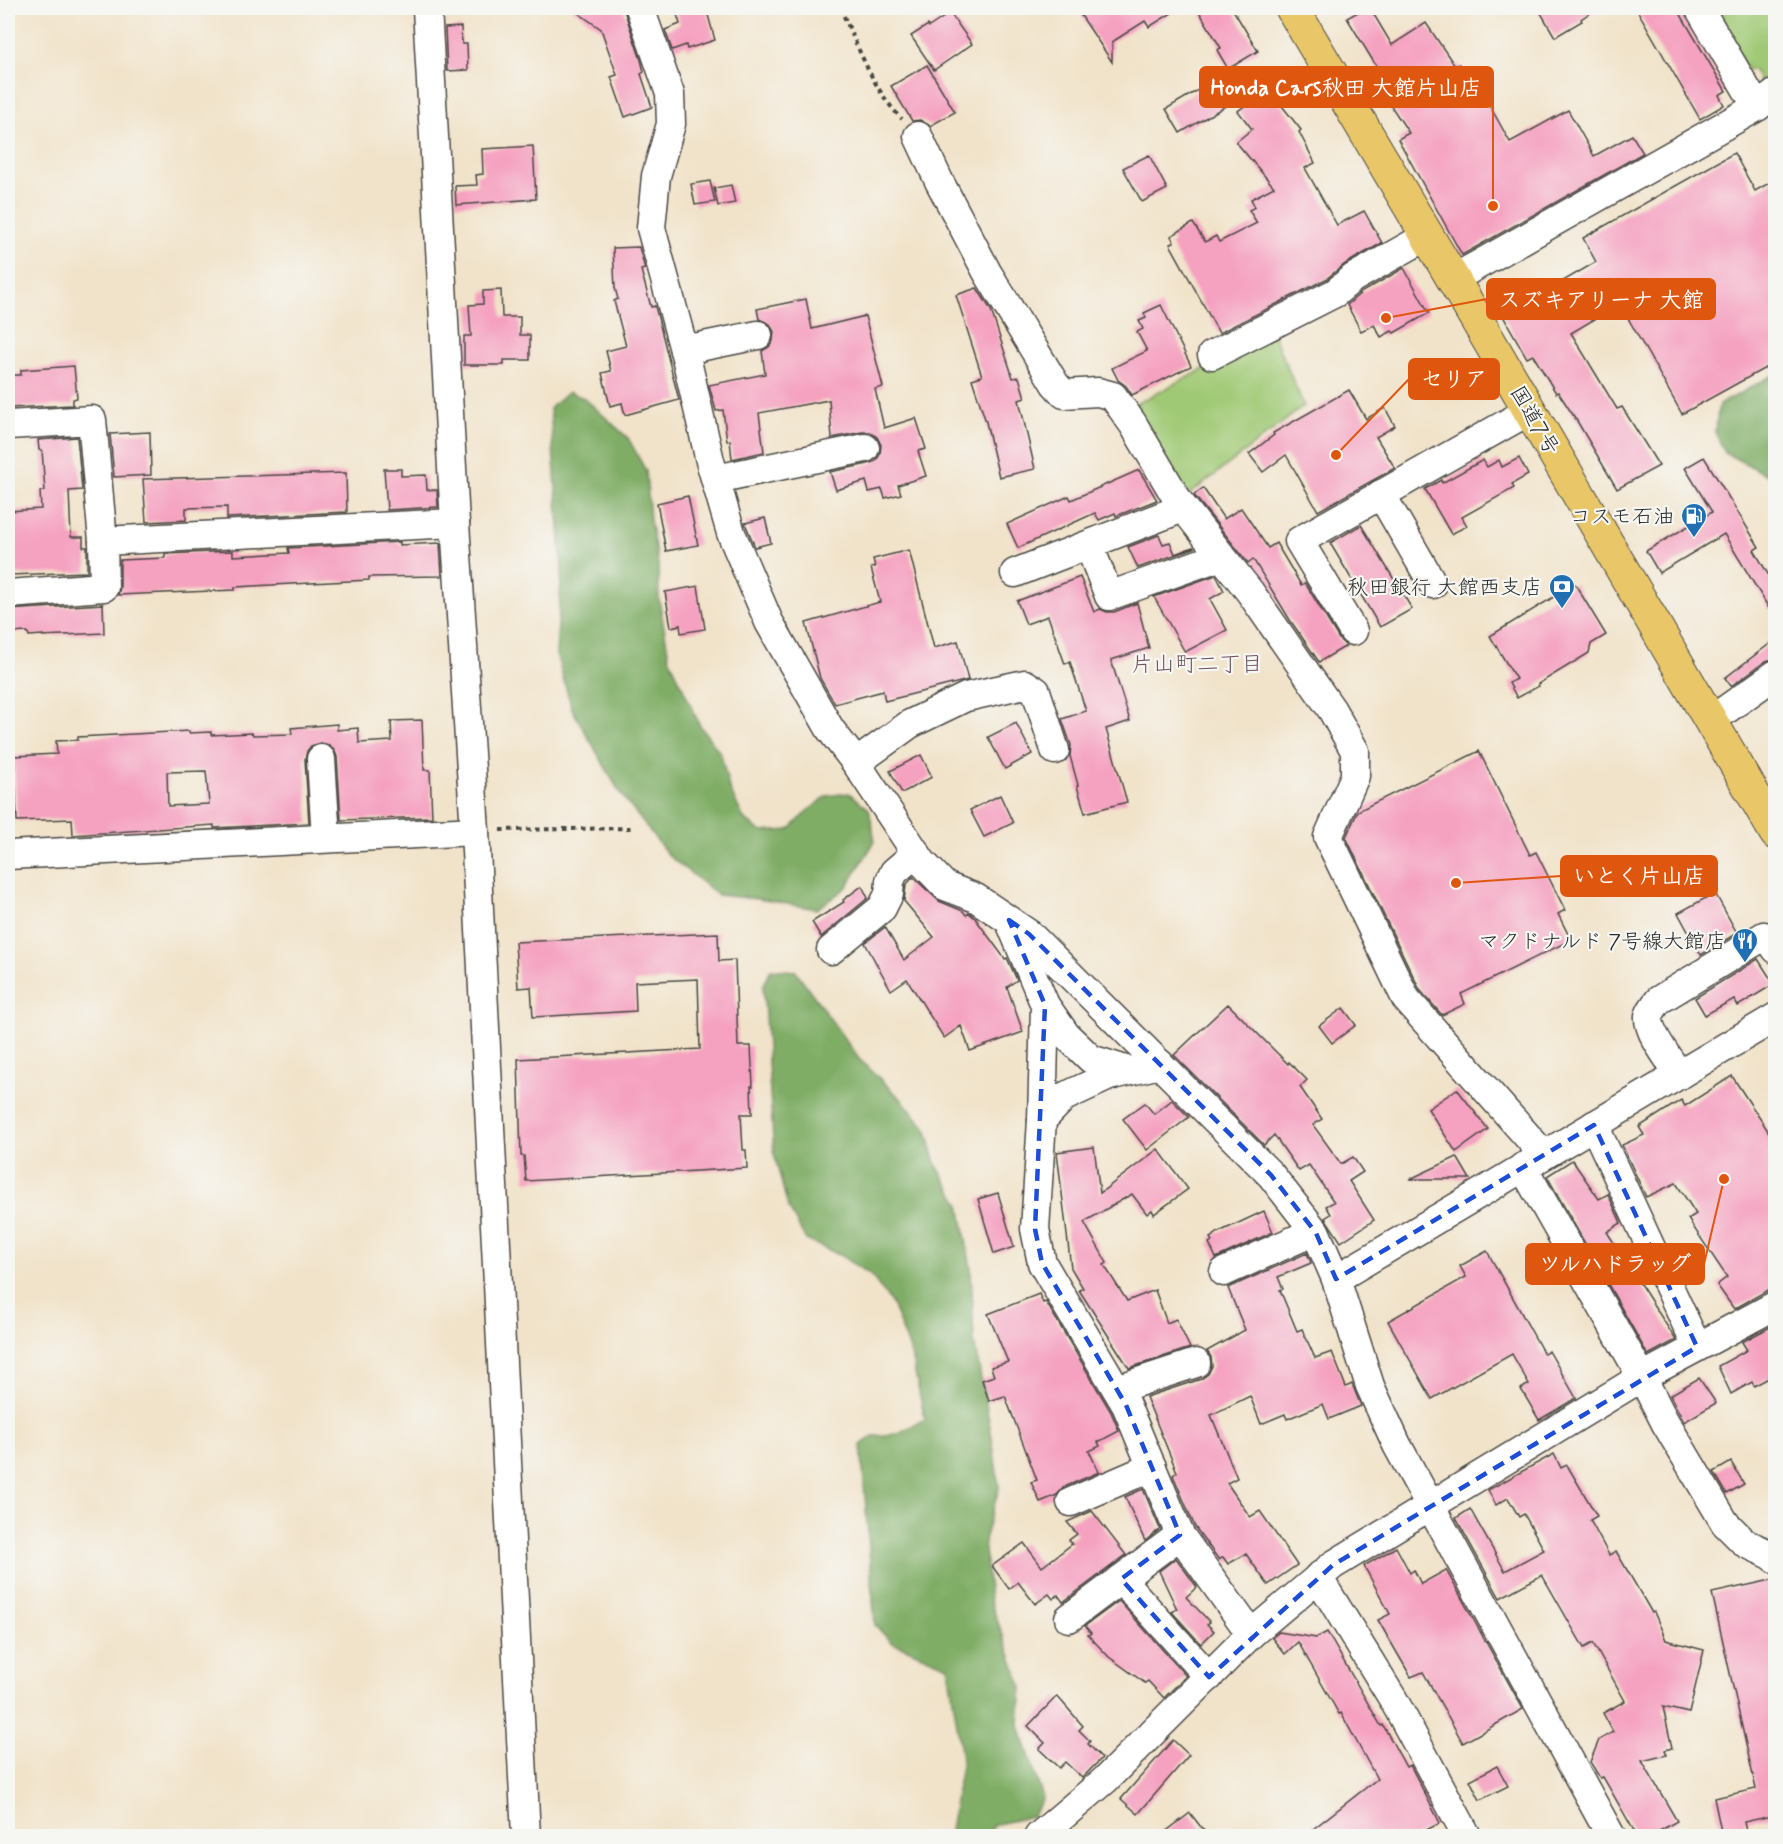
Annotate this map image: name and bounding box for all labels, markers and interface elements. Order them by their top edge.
callout: Honda Cars秋田 大館片山店 [1200,67,1493,107]
text: Honda Cars秋田 大館片山店 [1211,75,1481,103]
callout: スズキアリーナ 大館 [1487,279,1715,319]
text: スズキアリーナ 大館 [1499,287,1703,315]
callout: セリア [1409,359,1499,399]
text: セリア [1421,366,1487,394]
street label: 国道7号 [1503,381,1565,460]
fuel station icon: コスモ石油 [1679,501,1709,539]
place label: コスモ石油 [1570,503,1674,531]
bank icon: 秋田銀行 大館西支店 [1547,572,1577,610]
place label: 秋田銀行 大館西支店 [1347,574,1542,602]
district label: 片山町二丁目 [1131,651,1263,679]
callout: いとく片山店 [1561,856,1717,896]
text: いとく片山店 [1573,863,1705,891]
restaurant icon: マクドナルド 7号線大館店 [1730,926,1760,964]
place label: マクドナルド 7号線大館店 [1478,928,1726,956]
callout: ツルハドラッグ [1526,1244,1704,1284]
text: ツルハドラッグ [1539,1251,1691,1279]

